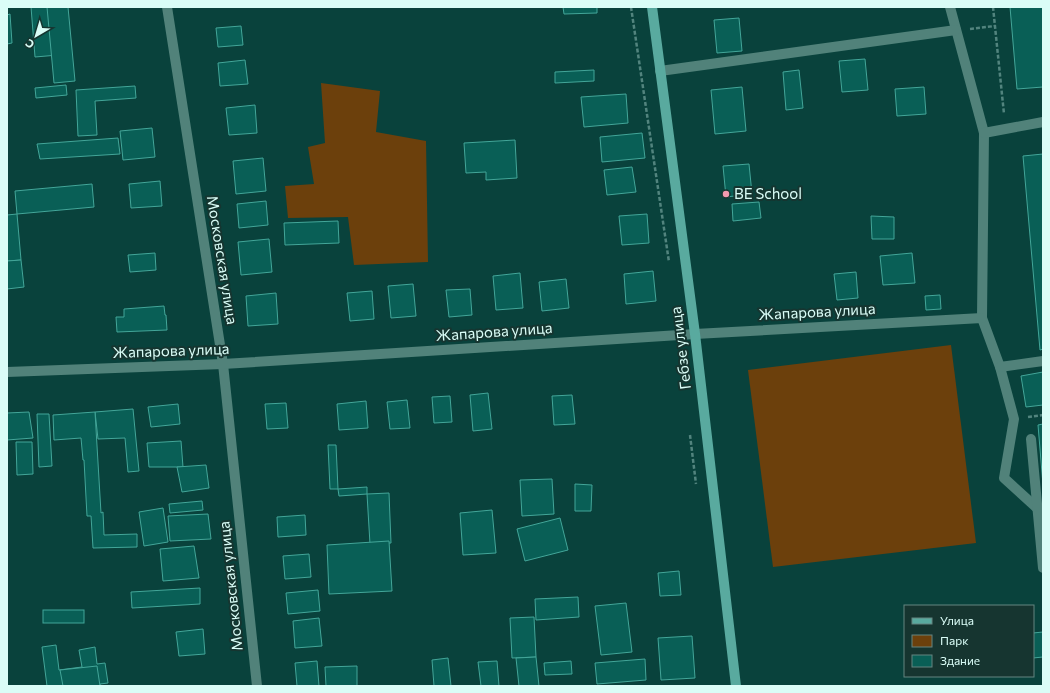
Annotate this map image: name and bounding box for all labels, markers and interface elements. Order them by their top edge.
north arrow [16,16,56,56]
text: С [22,37,37,52]
place label: BE School [734,184,802,202]
marker: BE School [721,189,731,199]
street label: Московская улица [204,194,242,326]
street label: Жапарова улица [758,299,876,323]
street label: Гебзе улица [666,306,694,391]
street label: Жапарова улица [435,318,553,344]
street label: Жапарова улица [112,339,230,361]
street label: Московская улица [214,520,246,652]
legend [904,605,1034,677]
text: Улица [940,613,974,627]
text: Парк [940,633,969,647]
text: Здание [940,653,980,667]

